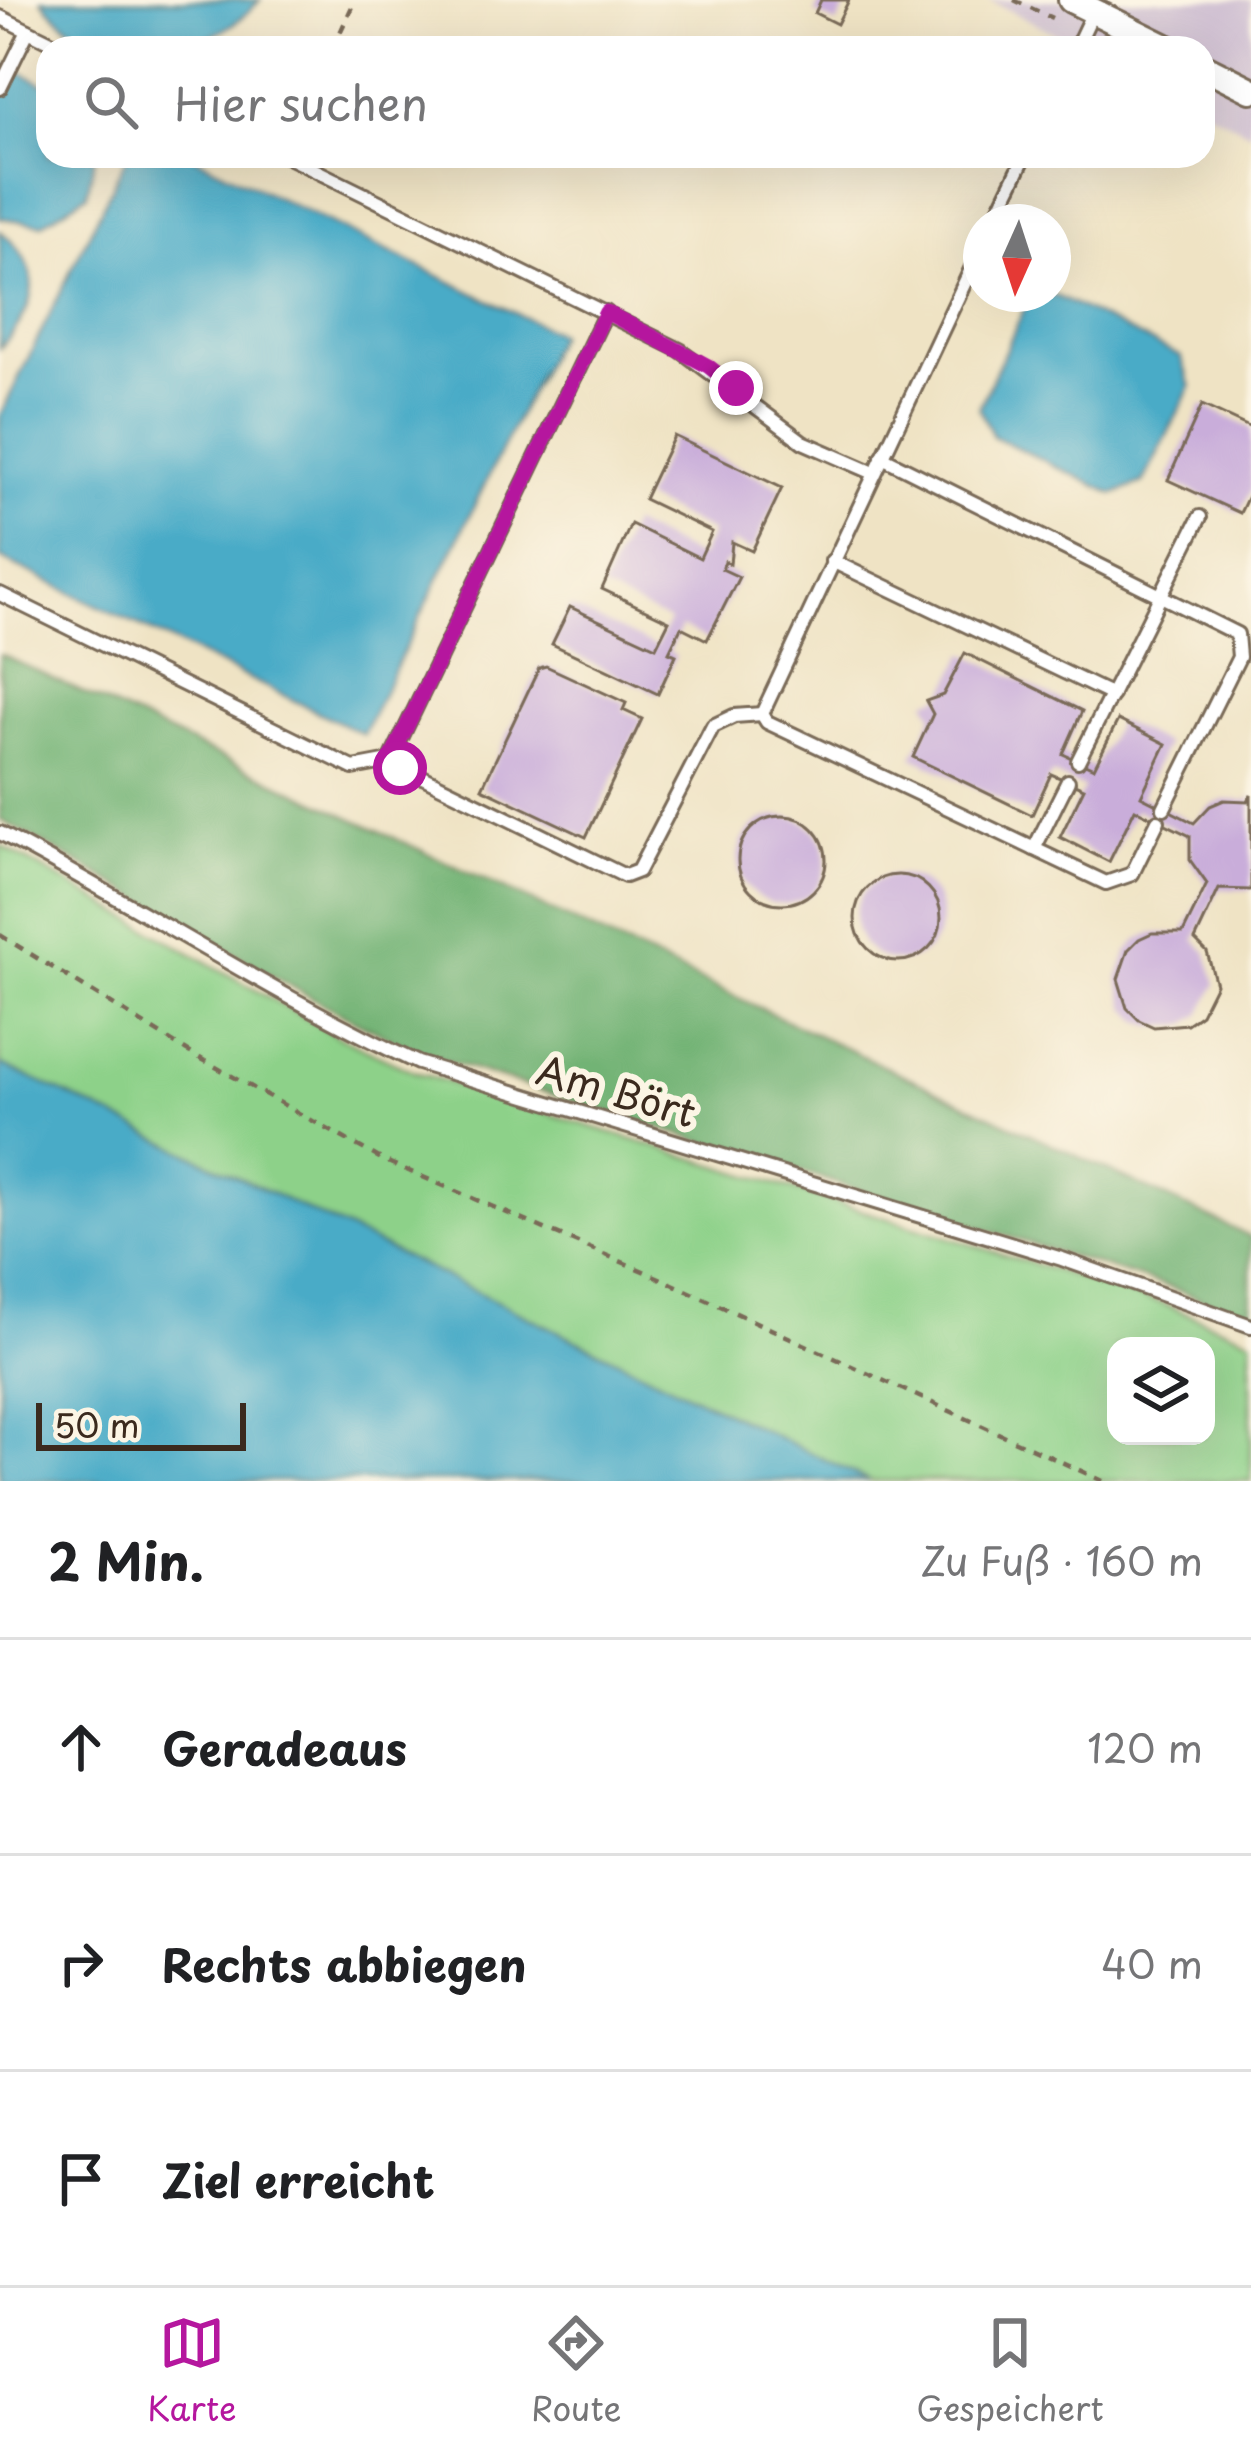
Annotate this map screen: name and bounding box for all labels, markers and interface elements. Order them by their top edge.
search box [36,36,1215,168]
text: Hier suchen [174,68,428,136]
icon: search [78,69,144,135]
north arrow [963,204,1071,312]
route end [709,361,763,415]
route start [373,741,427,795]
street label: Am Bört [530,1039,703,1140]
map controls [1107,1337,1215,1445]
button: layers [1107,1337,1215,1445]
scale bar [36,1397,246,1450]
text: 50 m [54,1399,140,1449]
text: 2 Min. [48,1521,204,1598]
text: Zu Fuß · 160 m [920,1530,1203,1589]
text: Geradeaus [162,1713,407,1781]
icon: ahead [48,1714,114,1780]
text: 120 m [1087,1717,1203,1776]
text: Rechts abbiegen [162,1929,526,1997]
icon: right [48,1930,114,1996]
text: 40 m [1101,1933,1203,1992]
text: Ziel erreicht [162,2145,435,2213]
icon: arrive [48,2146,114,2212]
tab: Karte [147,2310,237,2432]
tab: Route [531,2310,622,2432]
tab: Gespeichert [916,2310,1104,2432]

